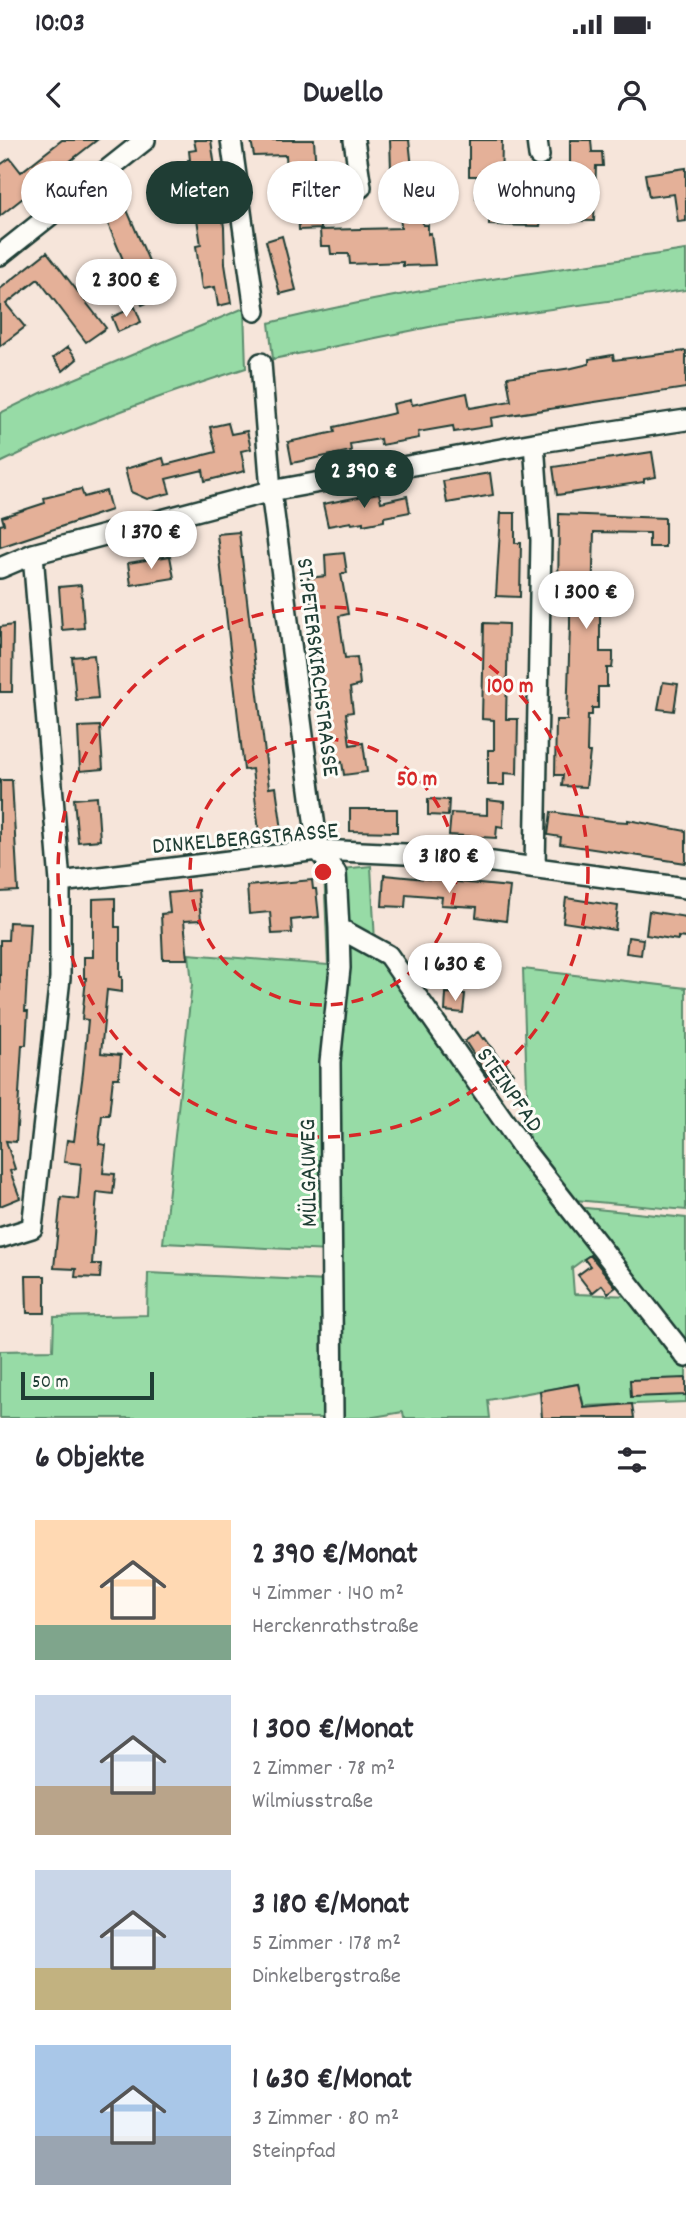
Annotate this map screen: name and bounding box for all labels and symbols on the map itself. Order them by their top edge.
pin: 2 300 € [61,260,191,319]
pin: 2 390 € [299,450,429,510]
pin: 1 370 € [86,512,216,571]
street label: ST.PETERSKIRCHSTRASSE [286,556,346,779]
pin: 1 300 € [521,572,651,631]
text: 100 m [487,673,533,703]
text: 50 m [397,766,437,796]
street label: DINKELBERGSTRASSE [151,815,340,865]
pin: 3 180 € [384,836,514,895]
centre of rings [311,860,335,884]
pin: 1 630 € [390,944,520,1003]
street label: STEINPFAD [467,1041,550,1140]
street label: MÜLGAUWEG [292,1119,328,1227]
scale bar [21,1369,154,1401]

